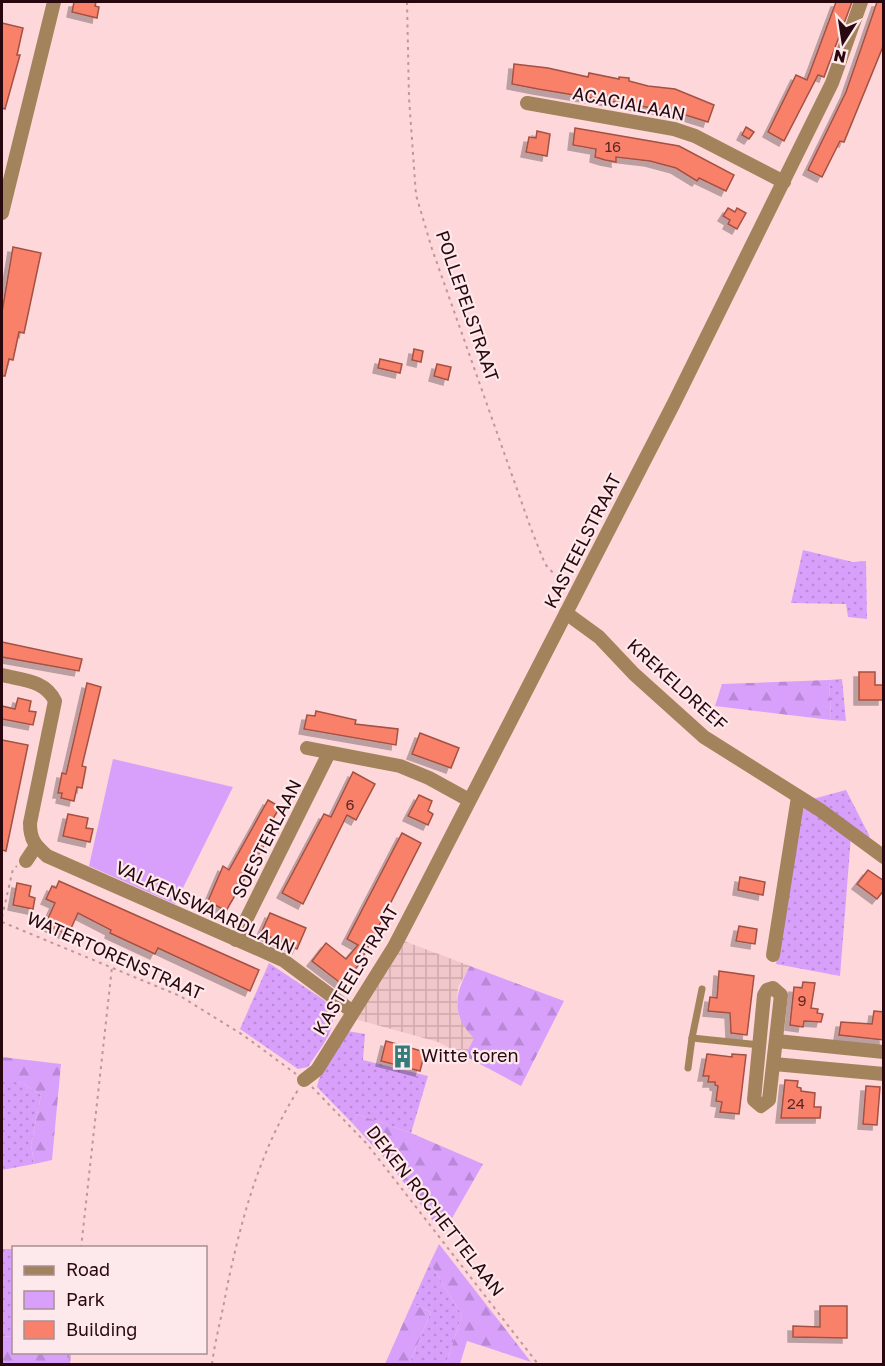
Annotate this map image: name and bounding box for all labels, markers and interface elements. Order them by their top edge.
north arrow [813,12,873,72]
text: N [832,46,848,68]
street label: ACACIALAAN [571,81,687,125]
house number: 16 [605,137,621,155]
street label: POLLEPELSTRAAT [432,227,504,384]
street label: KASTEELSTRAAT [539,470,625,611]
street label: KREKELDREEF [623,634,732,735]
street label: SOESTERLAAN [227,775,306,902]
house number: 6 [345,795,355,813]
street label: VALKENSWAARDLAAN [112,856,299,958]
street label: KASTEELSTRAAT [308,900,403,1039]
street label: WATERTORENSTRAAT [24,906,207,1004]
house number: 9 [797,991,807,1009]
building icon: Witte toren [390,1043,416,1069]
place label: Witte toren [421,1044,519,1066]
house number: 24 [787,1094,805,1112]
street label: DEKEN ROCHETTELAAN [362,1121,509,1300]
legend [12,1246,207,1354]
text: Road [66,1258,110,1280]
text: Park [66,1288,105,1310]
text: Building [66,1318,137,1340]

